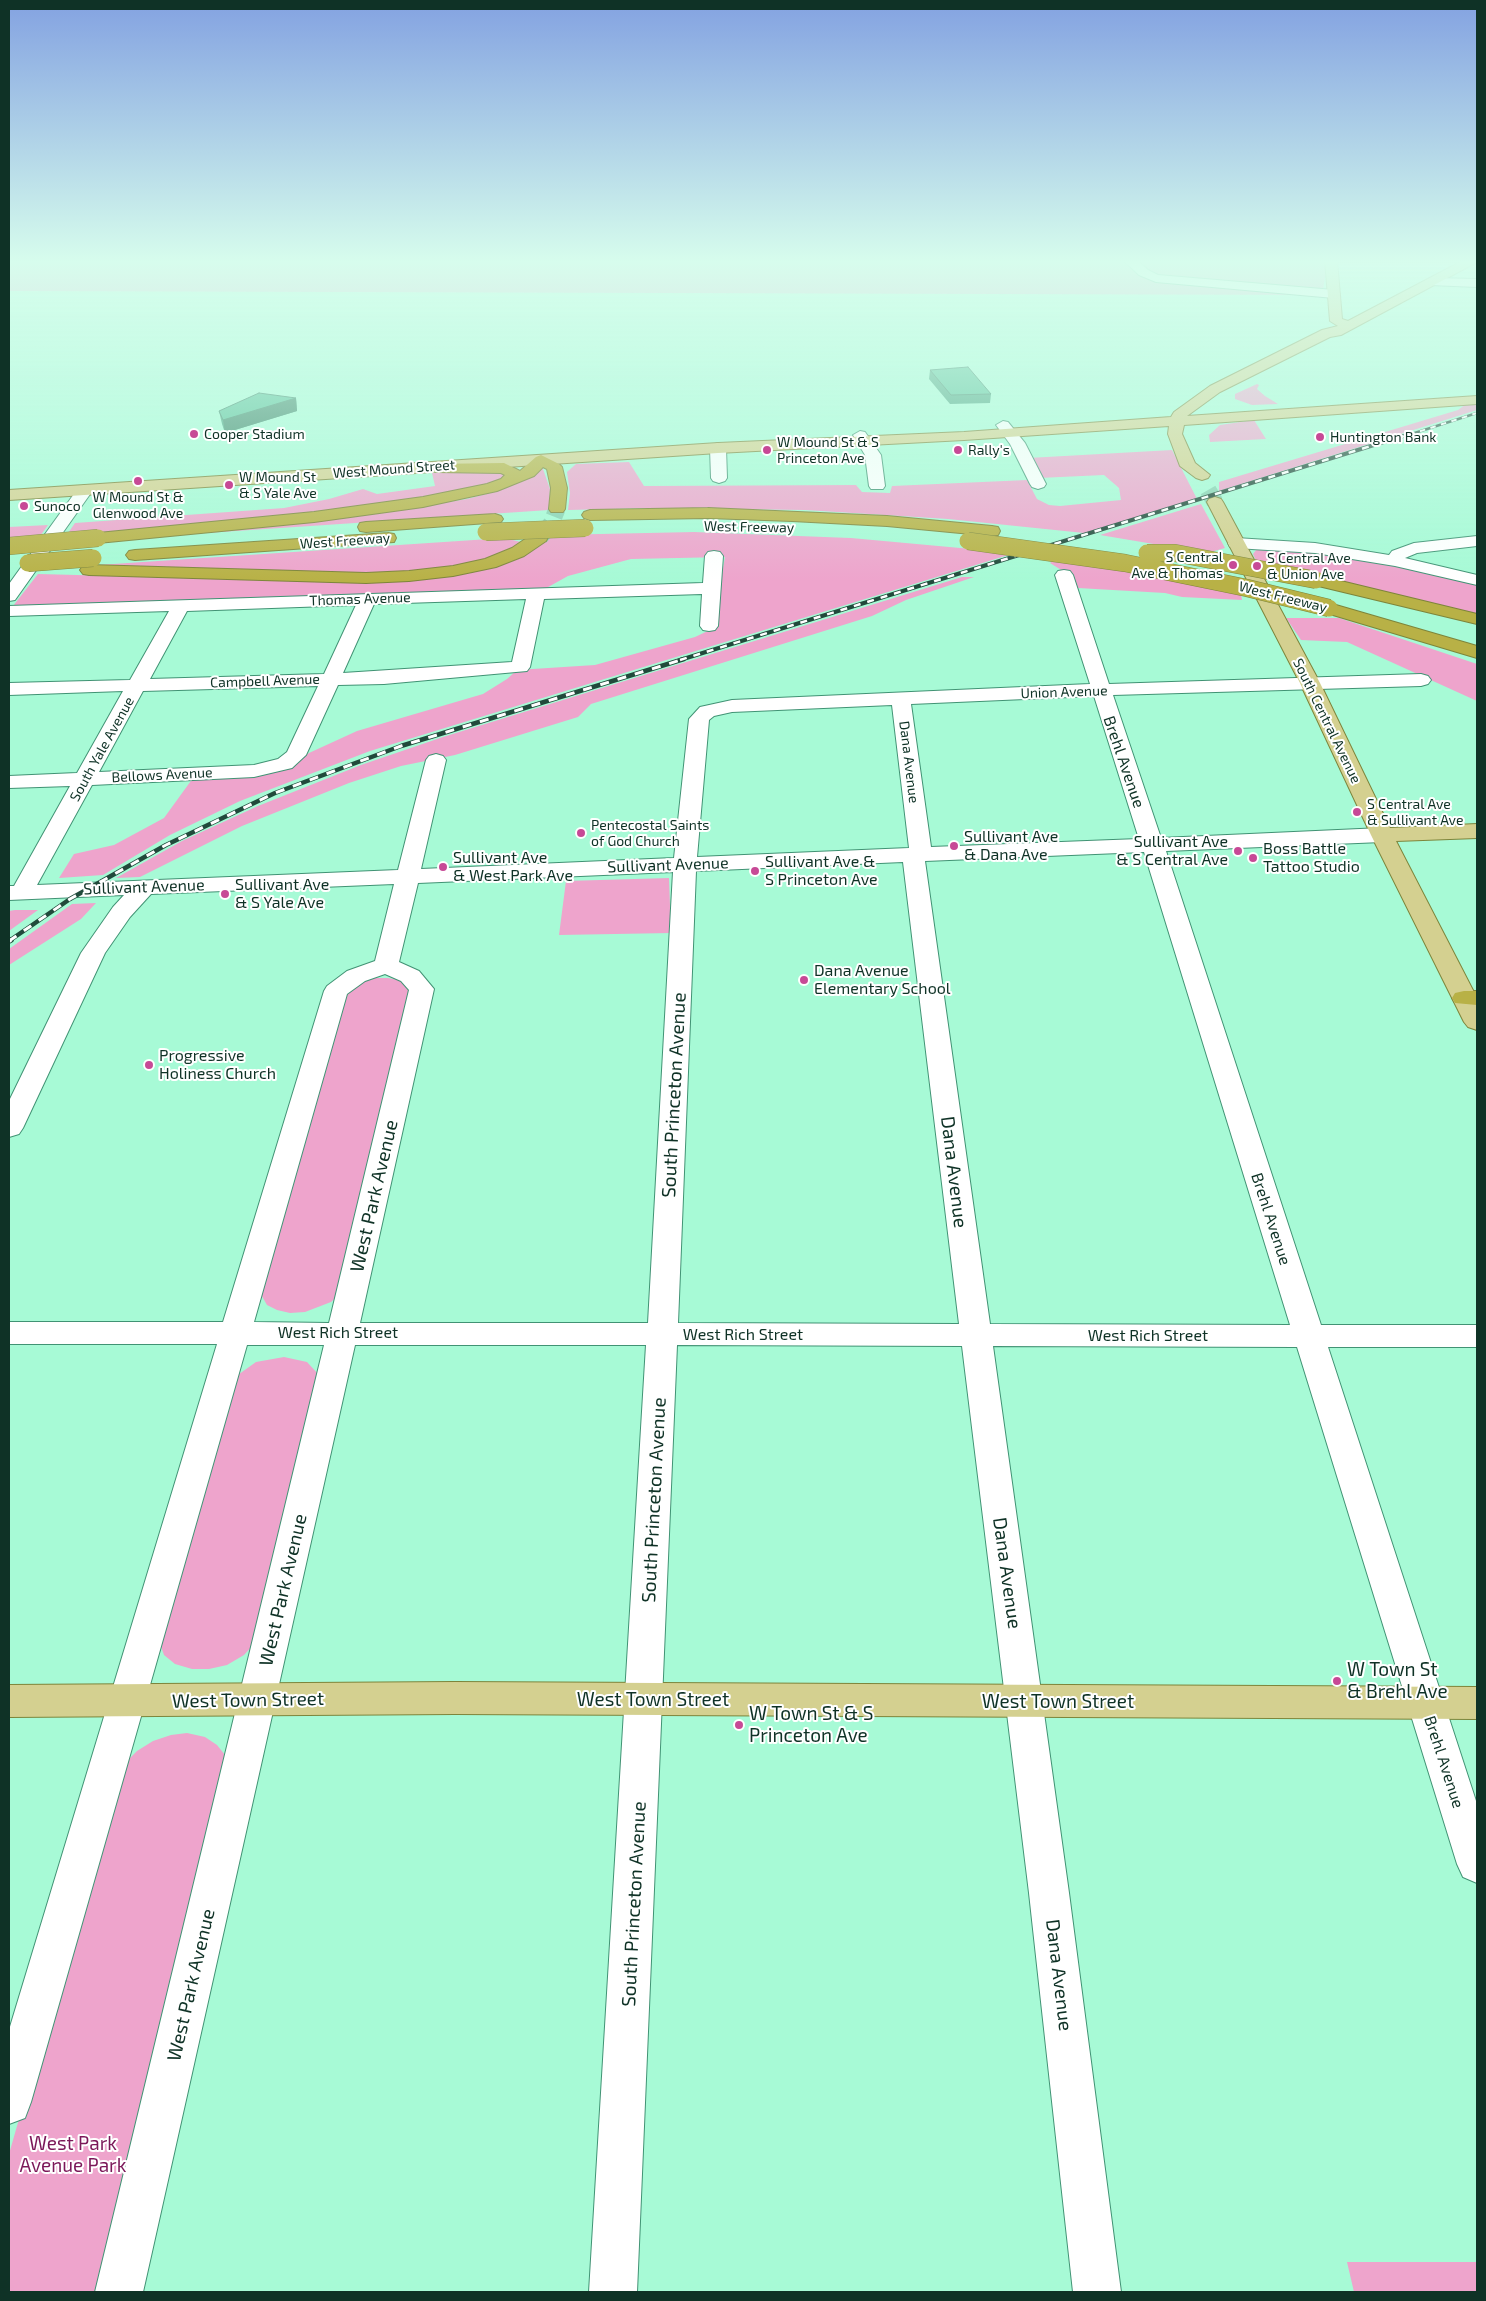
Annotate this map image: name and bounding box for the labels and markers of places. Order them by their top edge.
place label: Cooper Stadium [204,426,305,442]
marker: Cooper Stadium [188,428,200,440]
place label: Huntington Bank [1330,429,1436,445]
marker: Huntington Bank [1314,431,1326,443]
place label: W Mound St & S Princeton Ave [777,434,879,467]
place label: Rally's [968,442,1010,458]
marker: W Mound St & S Princeton Ave [761,444,773,456]
marker: Rally's [952,444,964,456]
place label: W Mound St & S Yale Ave [239,469,317,502]
marker: W Mound St & Glenwood Ave [132,475,144,487]
marker: W Mound St & S Yale Ave [223,479,235,491]
place label: W Mound St & Glenwood Ave [93,489,183,522]
place label: Sunoco [34,498,81,514]
marker: Sunoco [18,500,30,512]
place label: S Central Ave & Thomas [1131,549,1223,582]
place label: S Central Ave & Union Ave [1267,550,1351,582]
marker: S Central Ave & Thomas [1227,559,1239,571]
marker: S Central Ave & Union Ave [1251,560,1263,572]
place label: S Central Ave & Sullivant Ave [1367,796,1463,829]
marker: S Central Ave & Sullivant Ave [1351,806,1363,818]
place label: Pentecostal Saints of God Church [591,817,709,850]
marker: Pentecostal Saints of God Church [575,827,587,839]
place label: Sullivant Ave & Dana Ave [964,827,1058,865]
place label: Sullivant Ave & S Central Ave [1116,832,1228,870]
place label: Boss Battle Tattoo Studio [1263,839,1360,877]
marker: Sullivant Ave & Dana Ave [948,840,960,852]
marker: Sullivant Ave & S Central Ave [1232,845,1244,857]
place label: Sullivant Ave & West Park Ave [453,848,573,886]
place label: Sullivant Ave & S Princeton Ave [765,852,878,890]
marker: Boss Battle Tattoo Studio [1247,852,1259,864]
marker: Sullivant Ave & West Park Ave [437,861,449,873]
marker: Sullivant Ave & S Princeton Ave [749,865,761,877]
place label: Sullivant Ave & S Yale Ave [235,875,329,913]
marker: Sullivant Ave & S Yale Ave [219,888,231,900]
place label: Dana Avenue Elementary School [814,961,951,999]
marker: Dana Avenue Elementary School [798,974,810,986]
place label: Progressive Holiness Church [159,1046,276,1084]
marker: Progressive Holiness Church [143,1059,155,1071]
place label: W Town St & Brehl Ave [1347,1659,1448,1703]
marker: W Town St & Brehl Ave [1331,1675,1343,1687]
place label: W Town St & S Princeton Ave [749,1703,873,1747]
marker: W Town St & S Princeton Ave [733,1719,745,1731]

